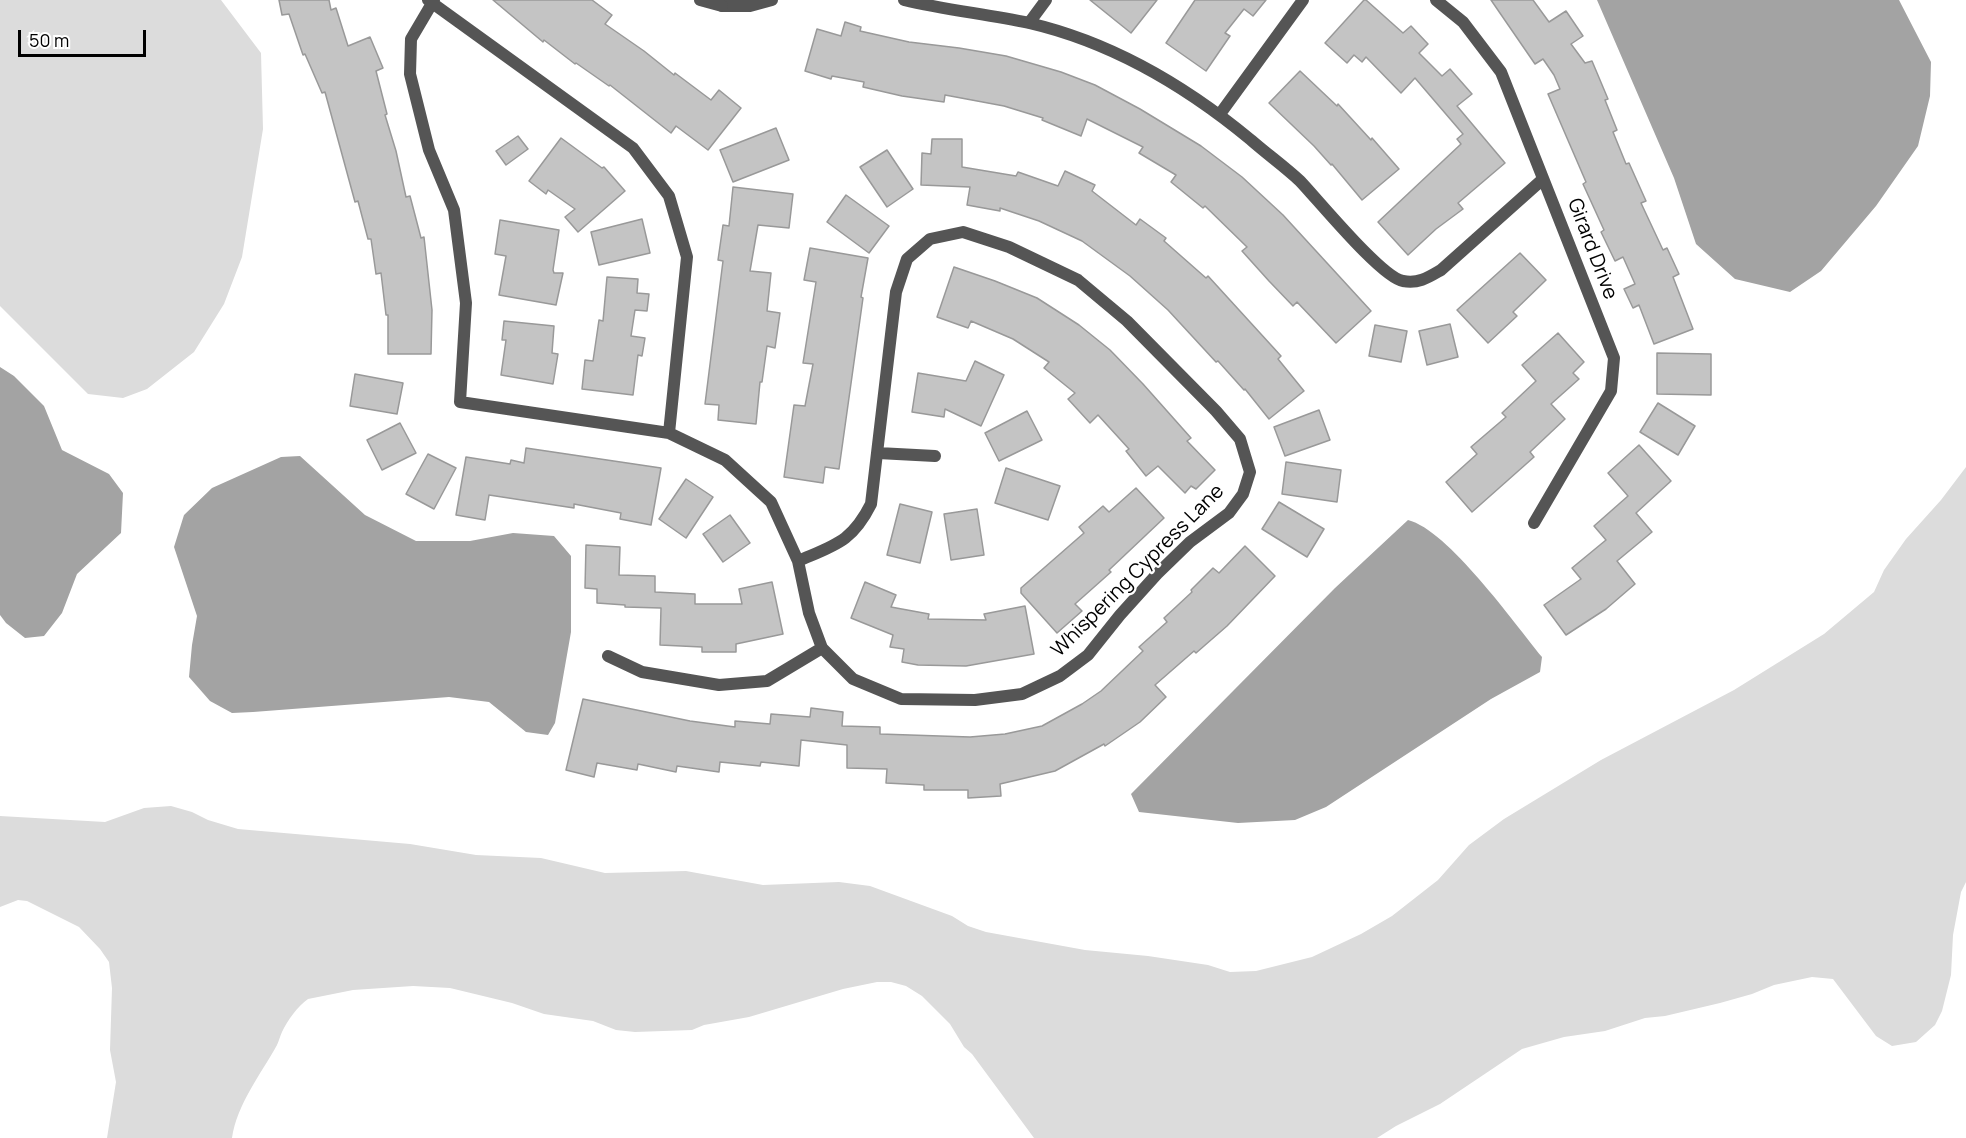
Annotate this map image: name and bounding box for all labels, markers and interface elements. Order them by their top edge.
scale bar [21,18,148,56]
text: 50 m [29,28,69,52]
street label: Girard Drive [1562,195,1622,303]
street label: Whispering Cypress Lane [1047,480,1229,662]

